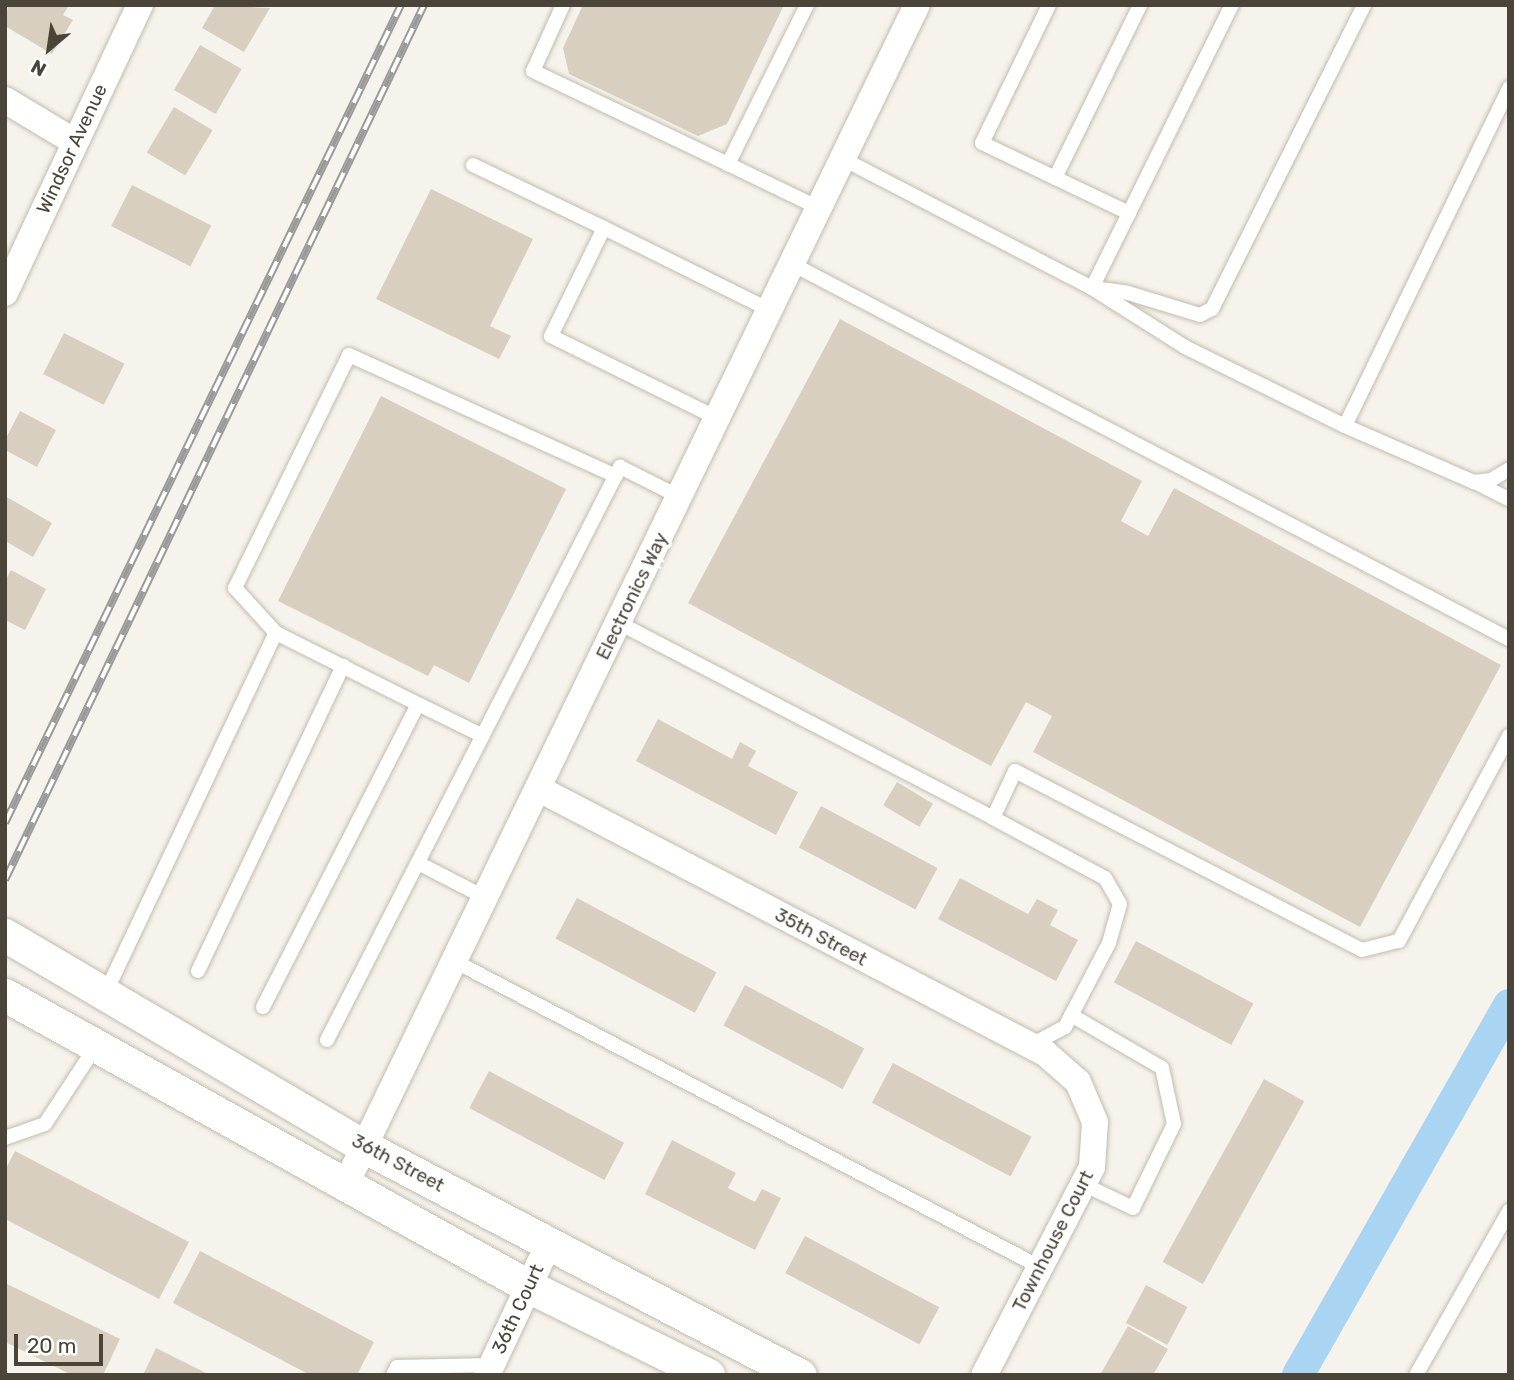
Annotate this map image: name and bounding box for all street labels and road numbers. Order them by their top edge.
street label: Windsor Avenue [32,80,112,218]
street label: Electronics Way [591,528,673,664]
street label: 35th Street [771,903,871,971]
street label: 36th Street [348,1129,448,1197]
street label: Townhouse Court [1008,1167,1098,1315]
street label: 36th Court [487,1261,549,1357]

